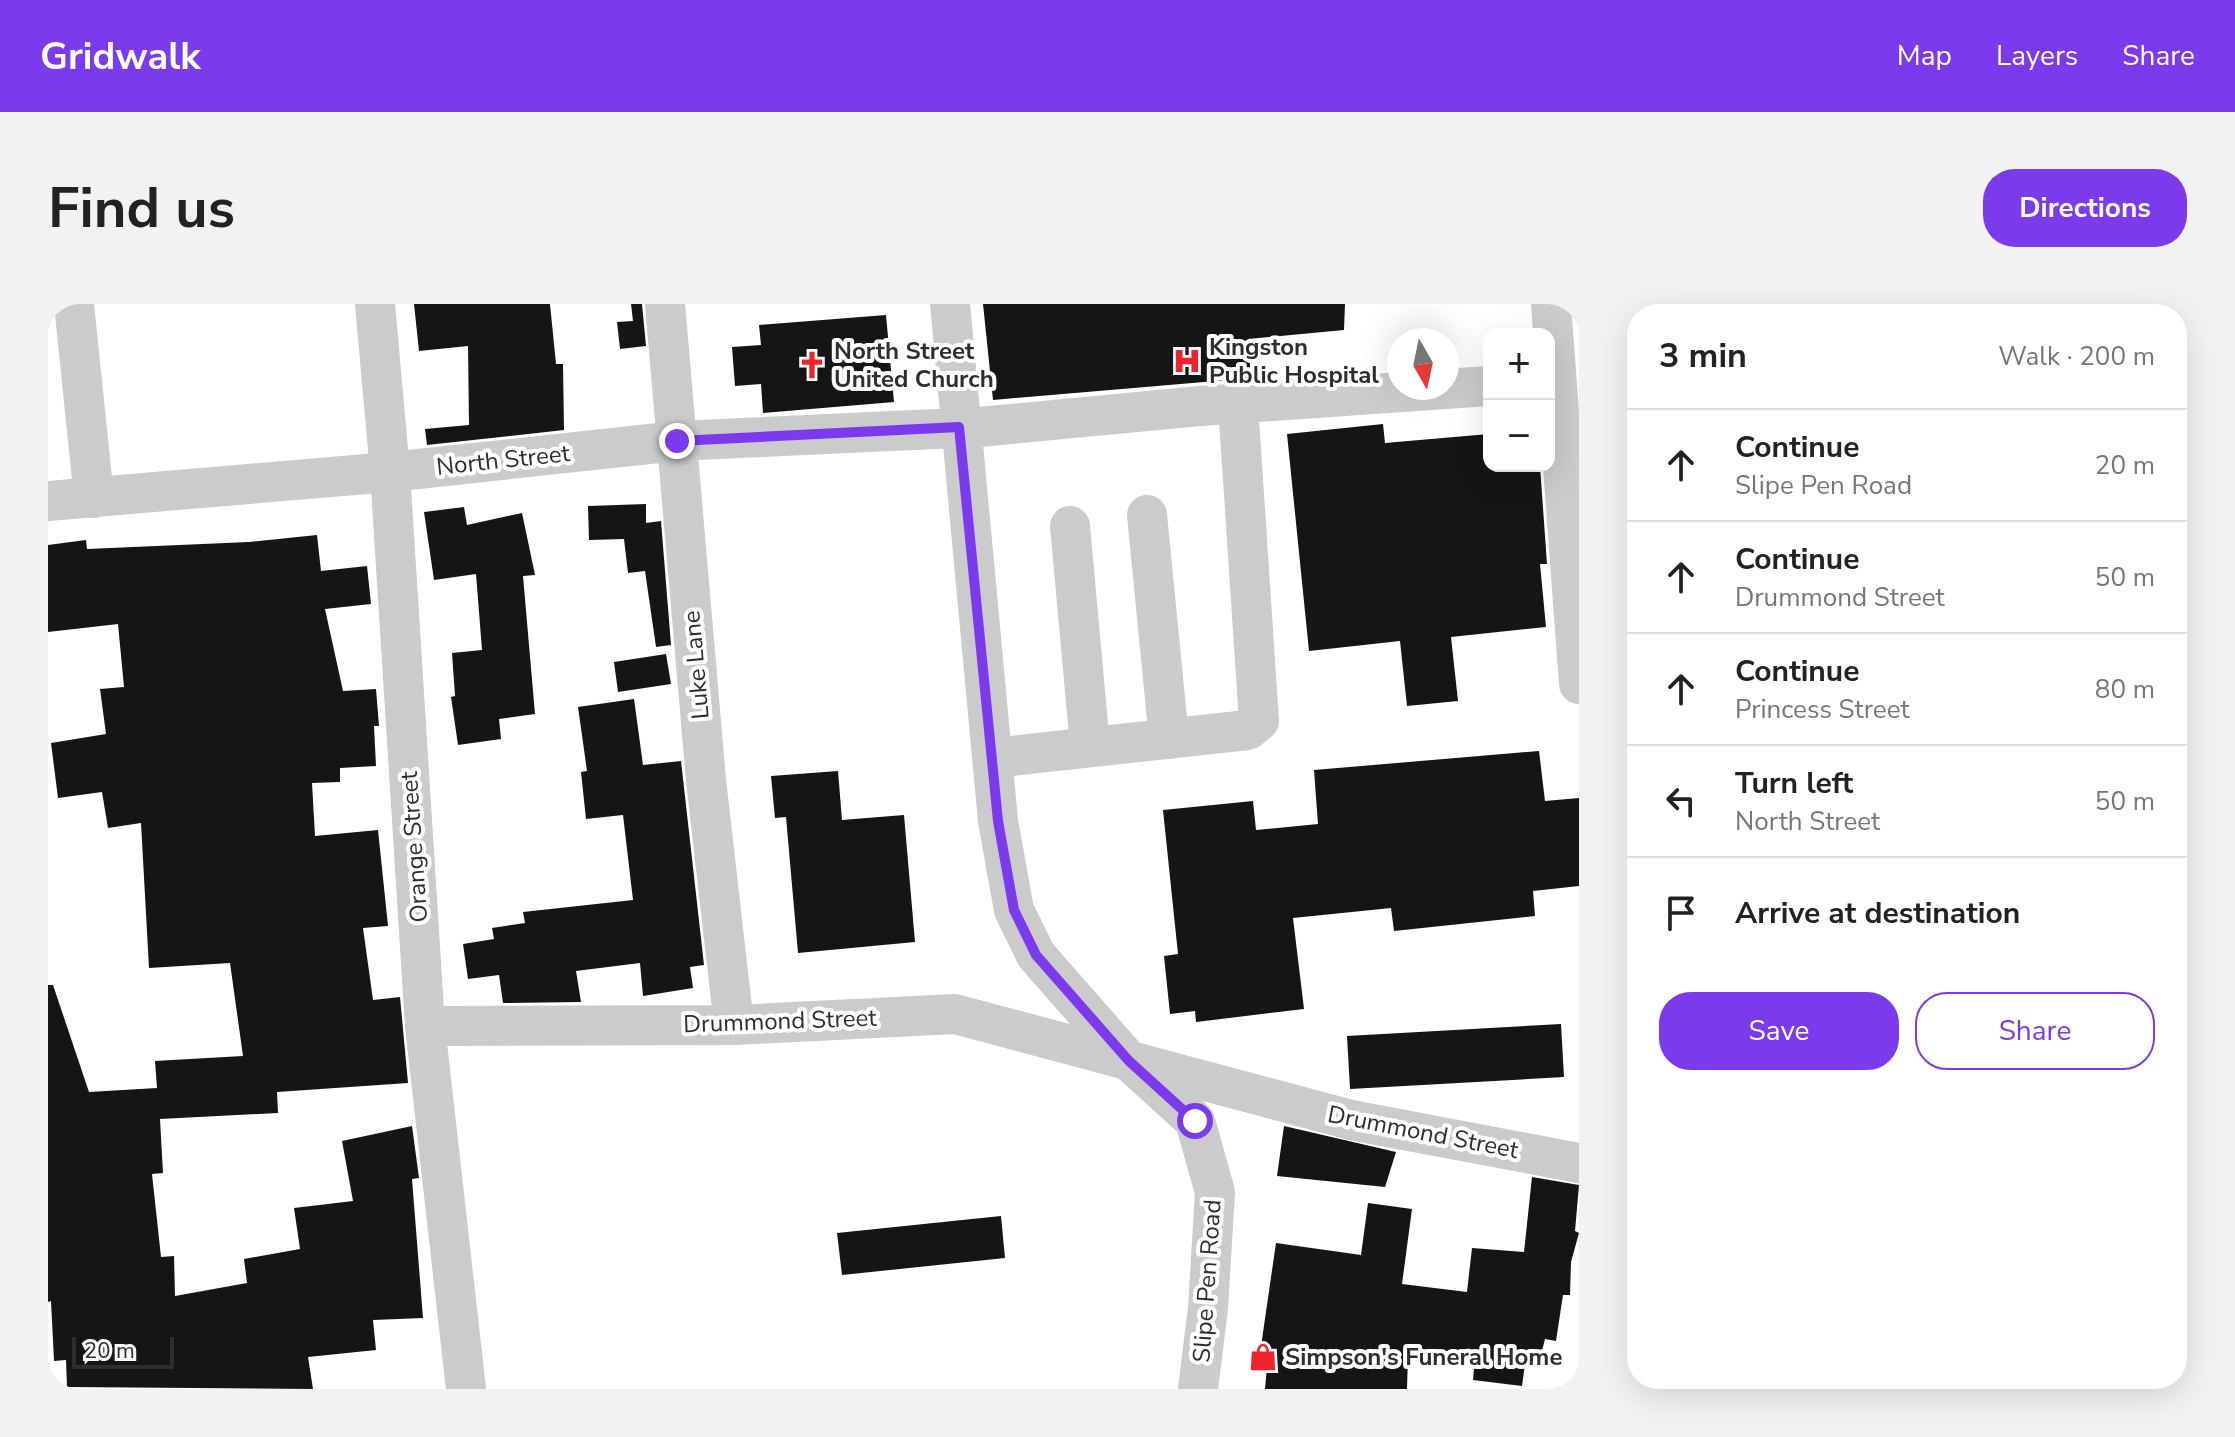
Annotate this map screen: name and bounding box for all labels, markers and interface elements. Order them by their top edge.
text: Gridwalk [40,31,201,82]
text: Map [1897,37,1952,75]
text: Layers [1996,37,2078,75]
text: Share [2122,37,2195,75]
button: Directions [1983,169,2187,247]
text: Find us [48,170,235,247]
north arrow [1387,328,1459,400]
map controls [1483,328,1555,472]
button: + [1483,328,1555,400]
place label: Kingston Public Hospital [1209,331,1379,391]
text: 3 min [1659,333,1747,379]
place label: North Street United Church [834,335,994,395]
text: Walk · 200 m [1998,339,2155,374]
hospital icon: Kingston Public Hospital [1172,346,1202,376]
church icon: North Street United Church [797,350,827,380]
button: − [1483,400,1555,472]
route end [659,423,695,459]
text: Continue [1735,427,1860,468]
street label: North Street [435,437,572,483]
icon: ahead [1659,443,1703,487]
text: 20 m [2095,448,2155,483]
text: Slipe Pen Road [1735,468,1912,503]
text: Continue [1735,539,1860,580]
icon: ahead [1659,555,1703,599]
text: 50 m [2095,560,2155,595]
text: Drummond Street [1735,580,1945,615]
street label: Luke Lane [675,609,717,721]
text: Continue [1735,651,1860,692]
icon: ahead [1659,667,1703,711]
text: 80 m [2095,672,2155,707]
text: Princess Street [1735,692,1910,727]
text: Turn left [1735,763,1853,804]
street label: Orange Street [393,770,435,924]
icon: left [1659,779,1703,823]
text: 50 m [2095,784,2155,819]
text: North Street [1735,804,1880,839]
icon: arrive [1659,891,1703,935]
text: Arrive at destination [1735,893,2020,934]
button: Save [1659,992,1899,1070]
button: Share [1915,992,2155,1070]
street label: Drummond Street [683,1002,878,1040]
street label: Drummond Street [1325,1098,1522,1166]
route start [1177,1103,1213,1139]
street label: Slipe Pen Road [1185,1198,1229,1364]
scale bar [72,1333,174,1369]
text: 20 m [84,1336,135,1366]
place label: Simpson's Funeral Home [1285,1341,1562,1373]
shop icon: Simpson's Funeral Home [1248,1342,1278,1372]

